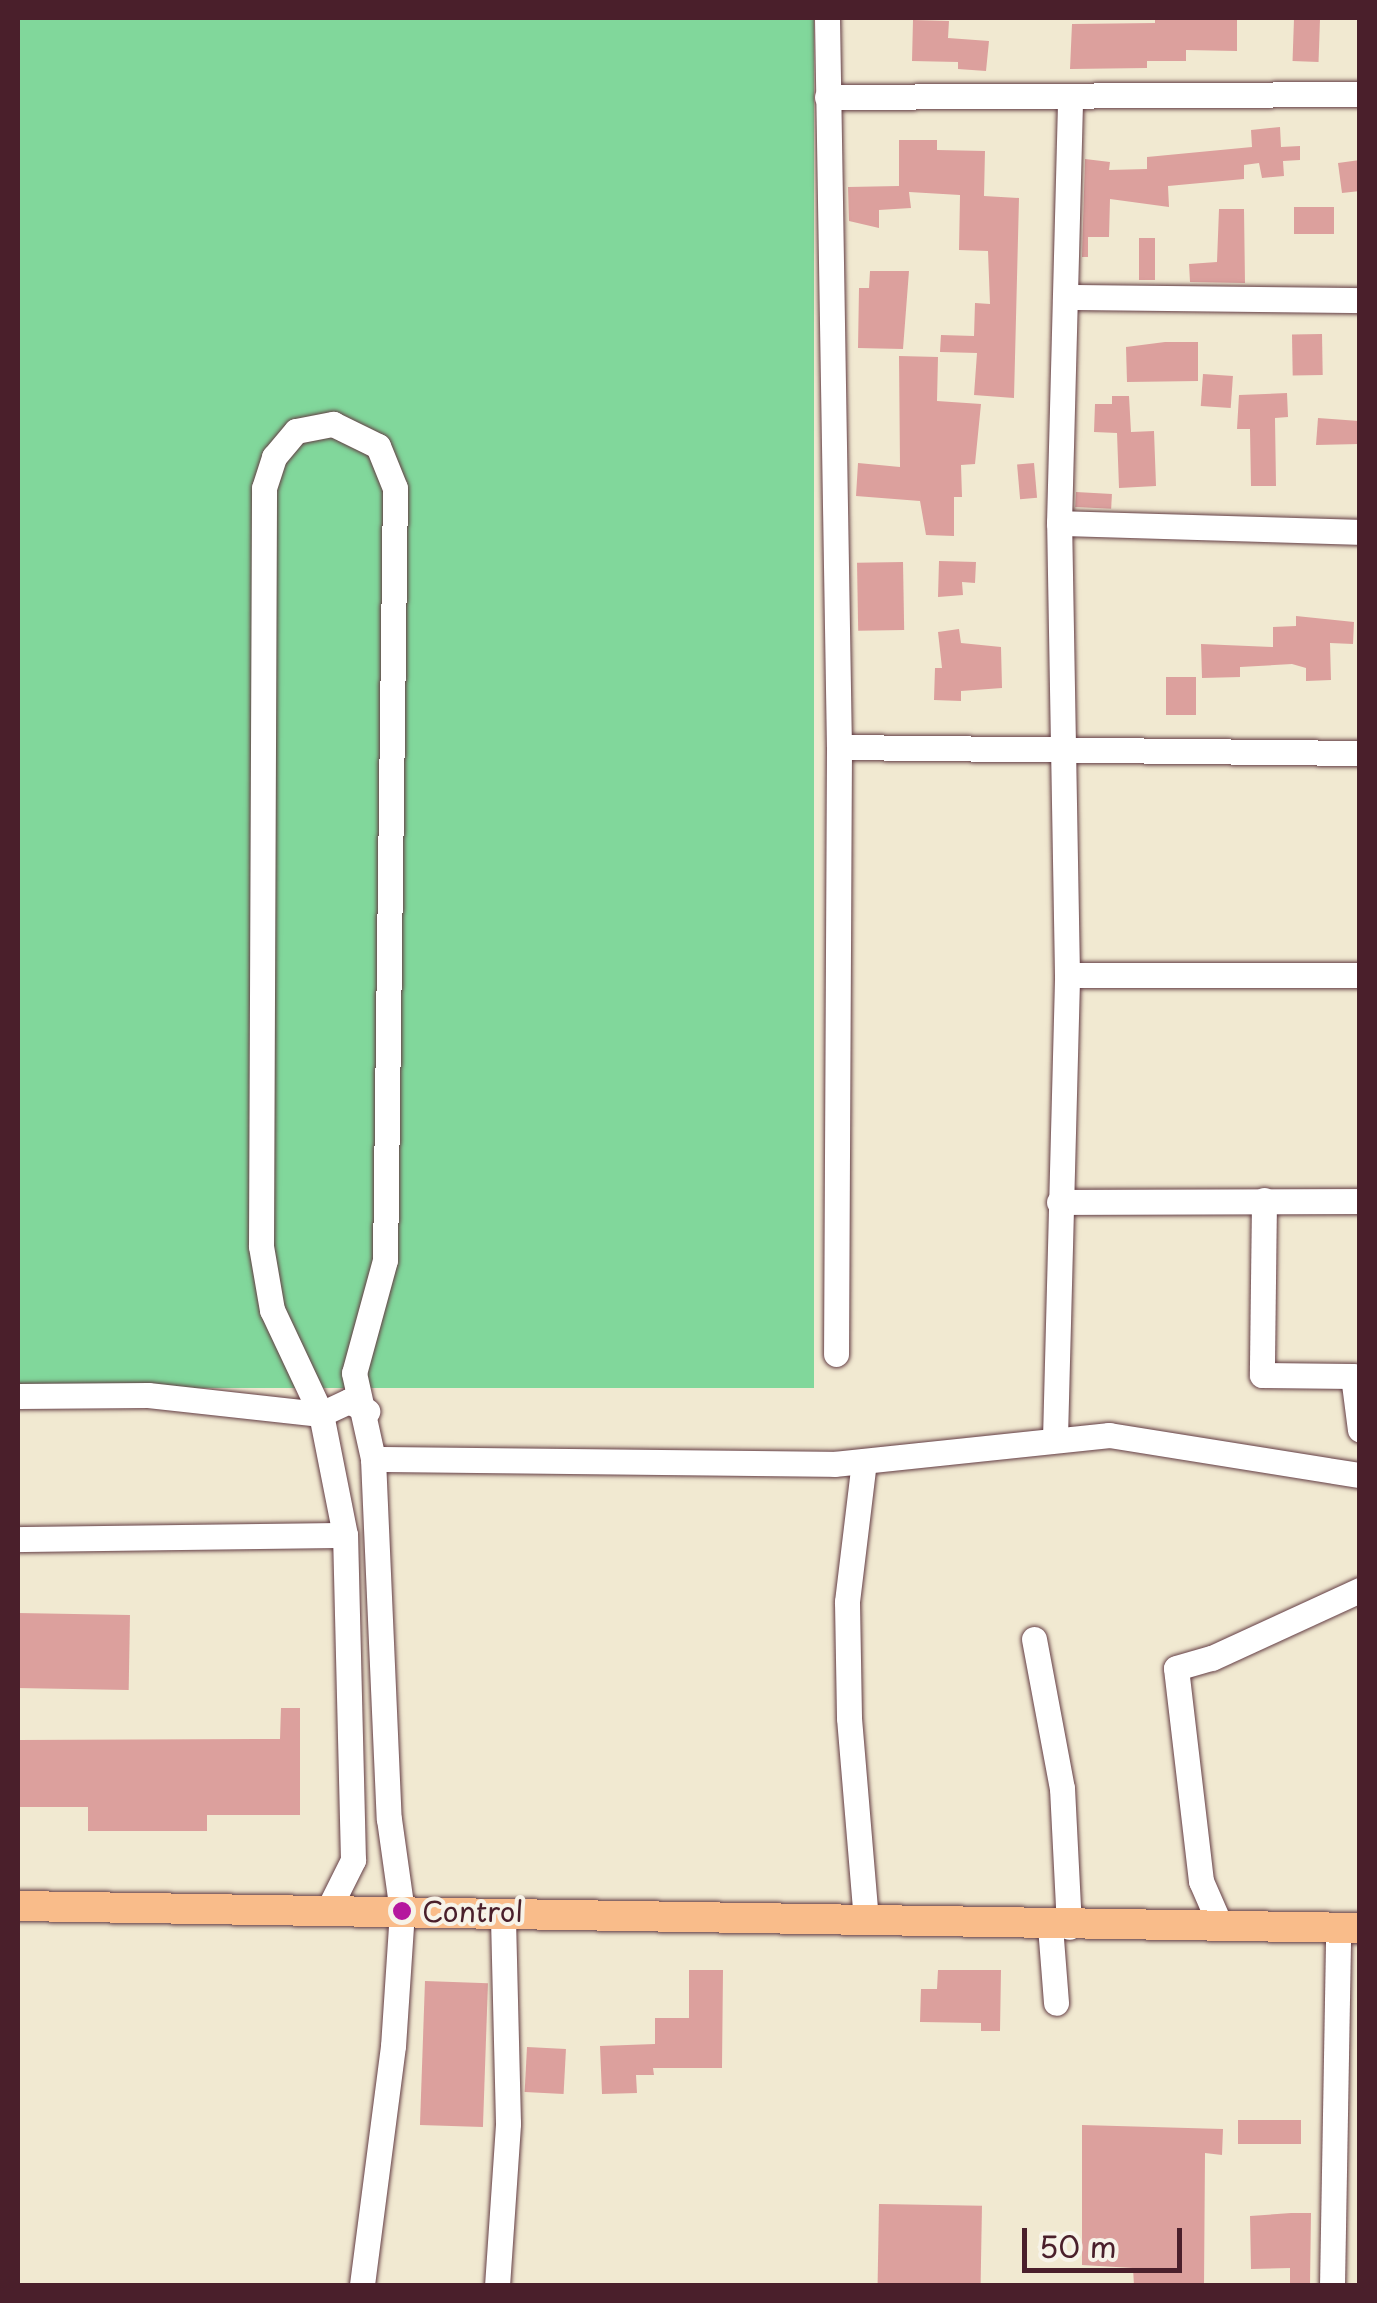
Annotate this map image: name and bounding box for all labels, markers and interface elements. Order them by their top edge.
place label: Control [422,1894,523,1928]
marker: Control [391,1900,413,1922]
scale bar [1027,2208,1187,2270]
text: 50 m [1039,2223,1117,2268]

